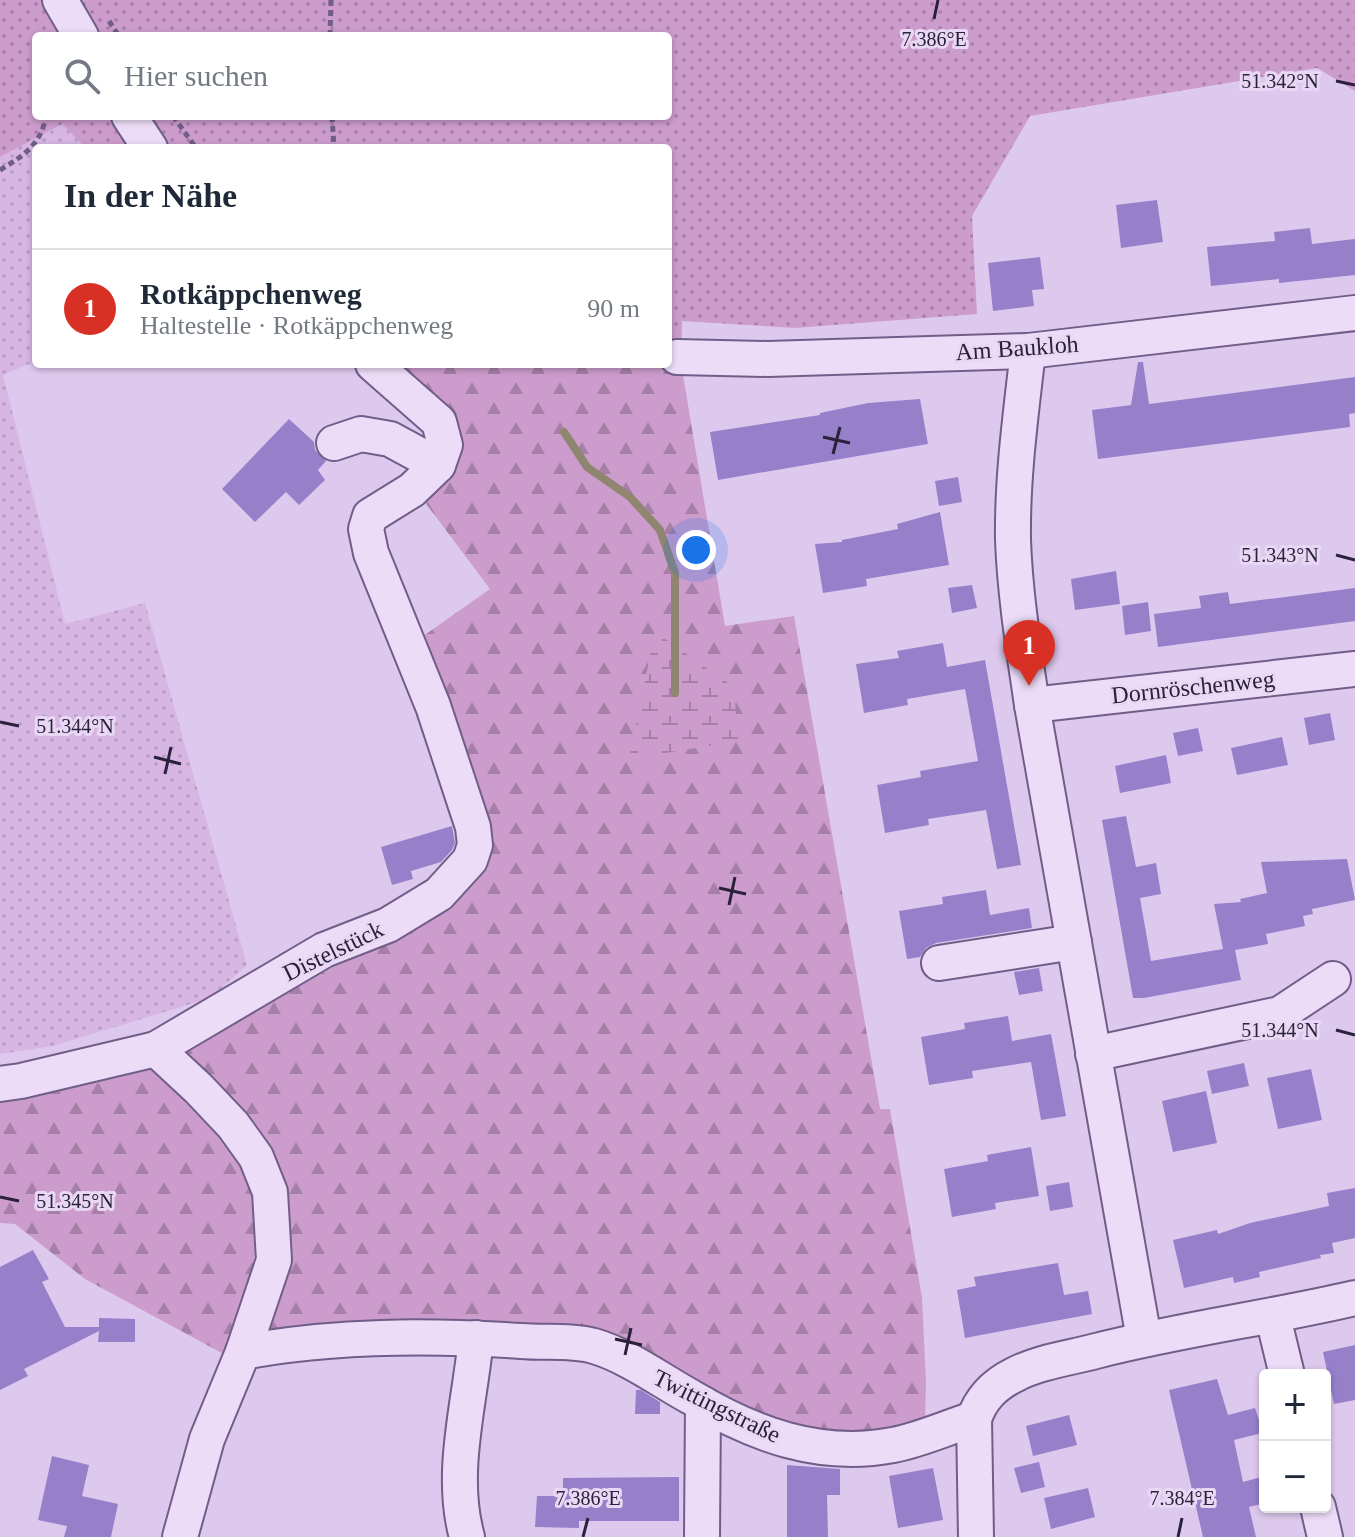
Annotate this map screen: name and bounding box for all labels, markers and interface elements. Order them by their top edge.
text: 7.386°E [901,28,967,50]
search box [32,32,672,120]
icon: search [60,54,104,98]
text: Hier suchen [124,59,268,92]
text: 51.342°N [1241,70,1319,92]
text: In der Nähe [64,177,237,214]
text: Rotkäppchenweg [140,277,362,310]
text: 1 [84,294,97,323]
text: 90 m [587,294,640,323]
text: Haltestelle · Rotkäppchenweg [140,311,453,340]
street label: Am Baukloh [955,331,1079,365]
your location [676,530,716,570]
text: 51.343°N [1241,544,1319,566]
pin: 1 [1003,620,1055,686]
street label: Dornröschenweg [1110,666,1276,708]
text: 51.344°N [36,715,114,737]
street label: Distelstück [279,916,387,986]
text: 51.344°N [1241,1019,1319,1041]
text: 51.345°N [36,1190,114,1212]
street label: Twittingstraße [649,1364,785,1448]
map controls [1259,1369,1331,1513]
button: + [1259,1369,1331,1441]
button: − [1259,1441,1331,1513]
text: 7.386°E [555,1487,621,1509]
text: 7.384°E [1149,1487,1215,1509]

